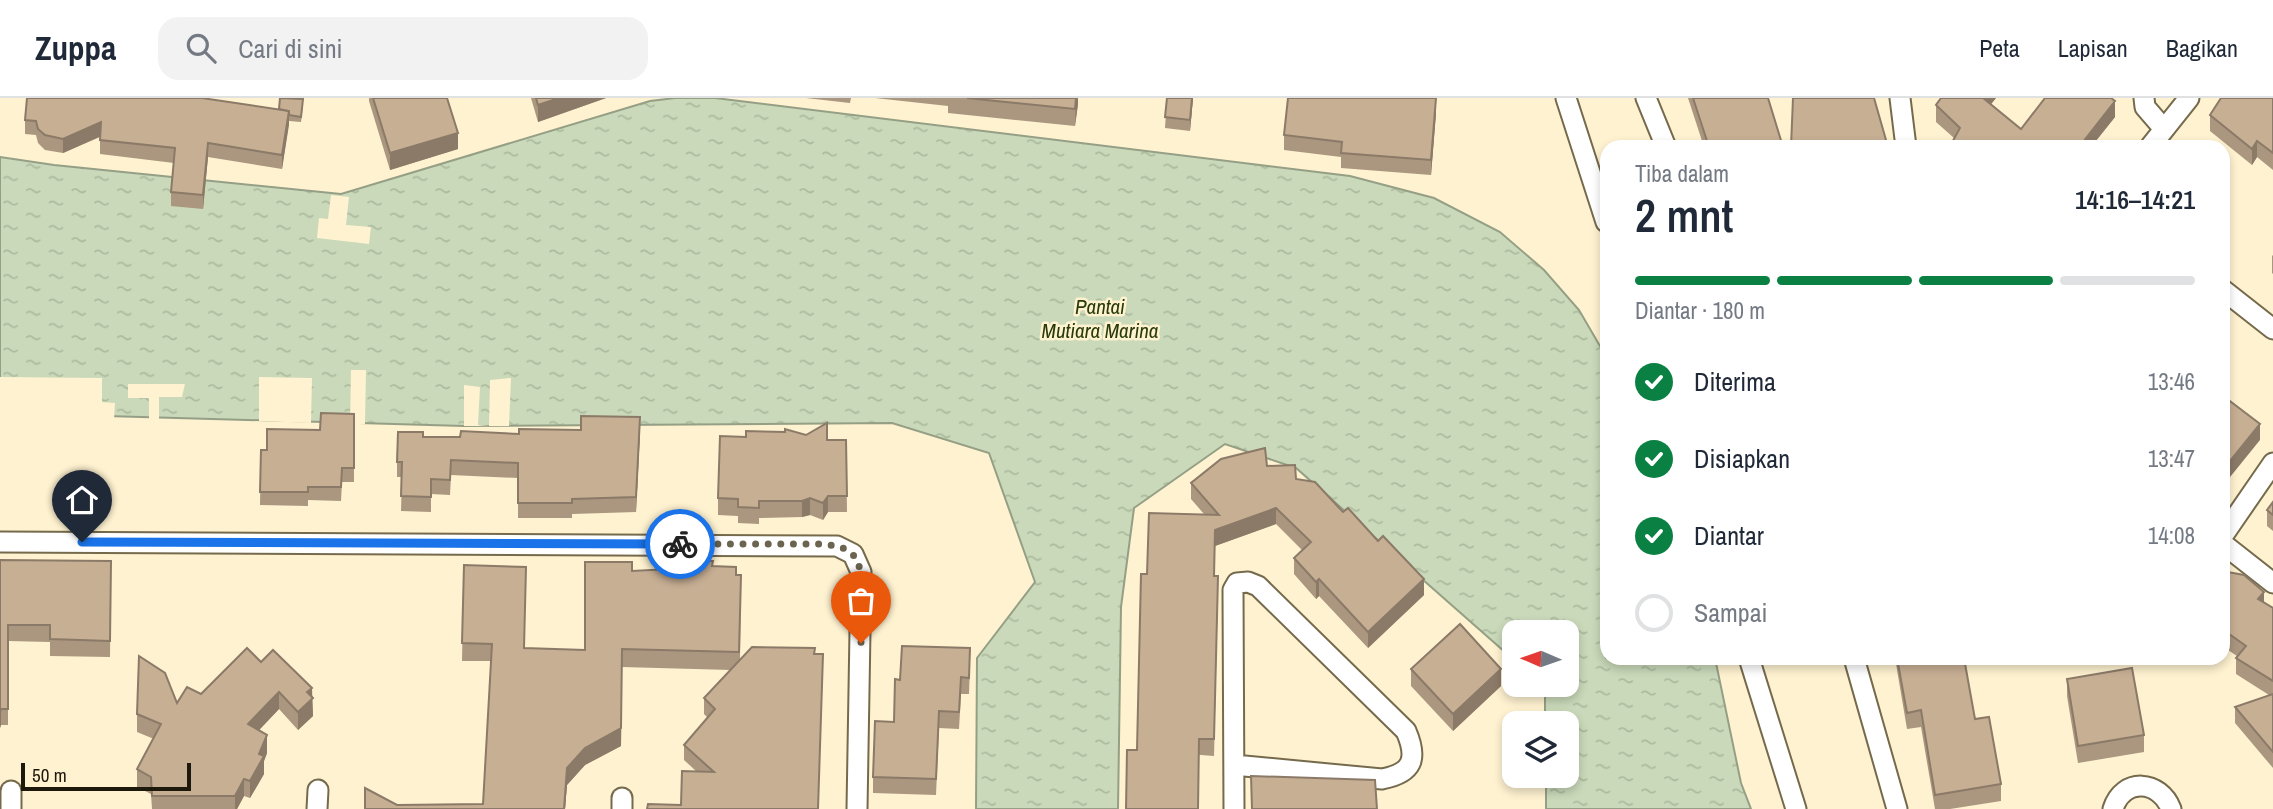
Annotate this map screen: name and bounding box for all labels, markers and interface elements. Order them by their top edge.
search box [158,17,648,80]
text: Zuppa [35,26,116,70]
icon: search [182,29,220,67]
text: Cari di sini [238,31,342,66]
text: Peta [1979,32,2020,64]
text: Lapisan [2058,32,2128,64]
text: Bagikan [2166,32,2238,64]
text: Tiba dalam [1635,158,1729,189]
text: 14:16–14:21 [2075,182,2195,217]
text: 2 mnt [1635,184,1734,246]
water label: Pantai Mutiara Marina [1042,292,1158,345]
text: Diantar · 180 m [1635,295,1765,326]
icon: check [1635,363,1673,401]
text: Diterima [1694,364,1776,399]
text: 13:46 [2148,366,2195,397]
icon: check [1635,440,1673,478]
text: Disiapkan [1694,441,1790,476]
text: 13:47 [2148,443,2195,474]
pin [52,470,112,542]
icon: home [63,481,101,519]
courier [645,509,715,579]
icon: check [1635,517,1673,555]
text: Diantar [1694,518,1764,553]
text: 14:08 [2148,520,2195,551]
icon: bike [661,525,699,563]
pin [831,571,891,643]
icon: bag [842,582,880,620]
text: Sampai [1694,595,1767,630]
north arrow [1502,620,1578,696]
map controls [1502,620,1579,788]
button: layers [1502,711,1579,788]
scale bar [21,760,191,792]
text: 50 m [32,762,67,788]

